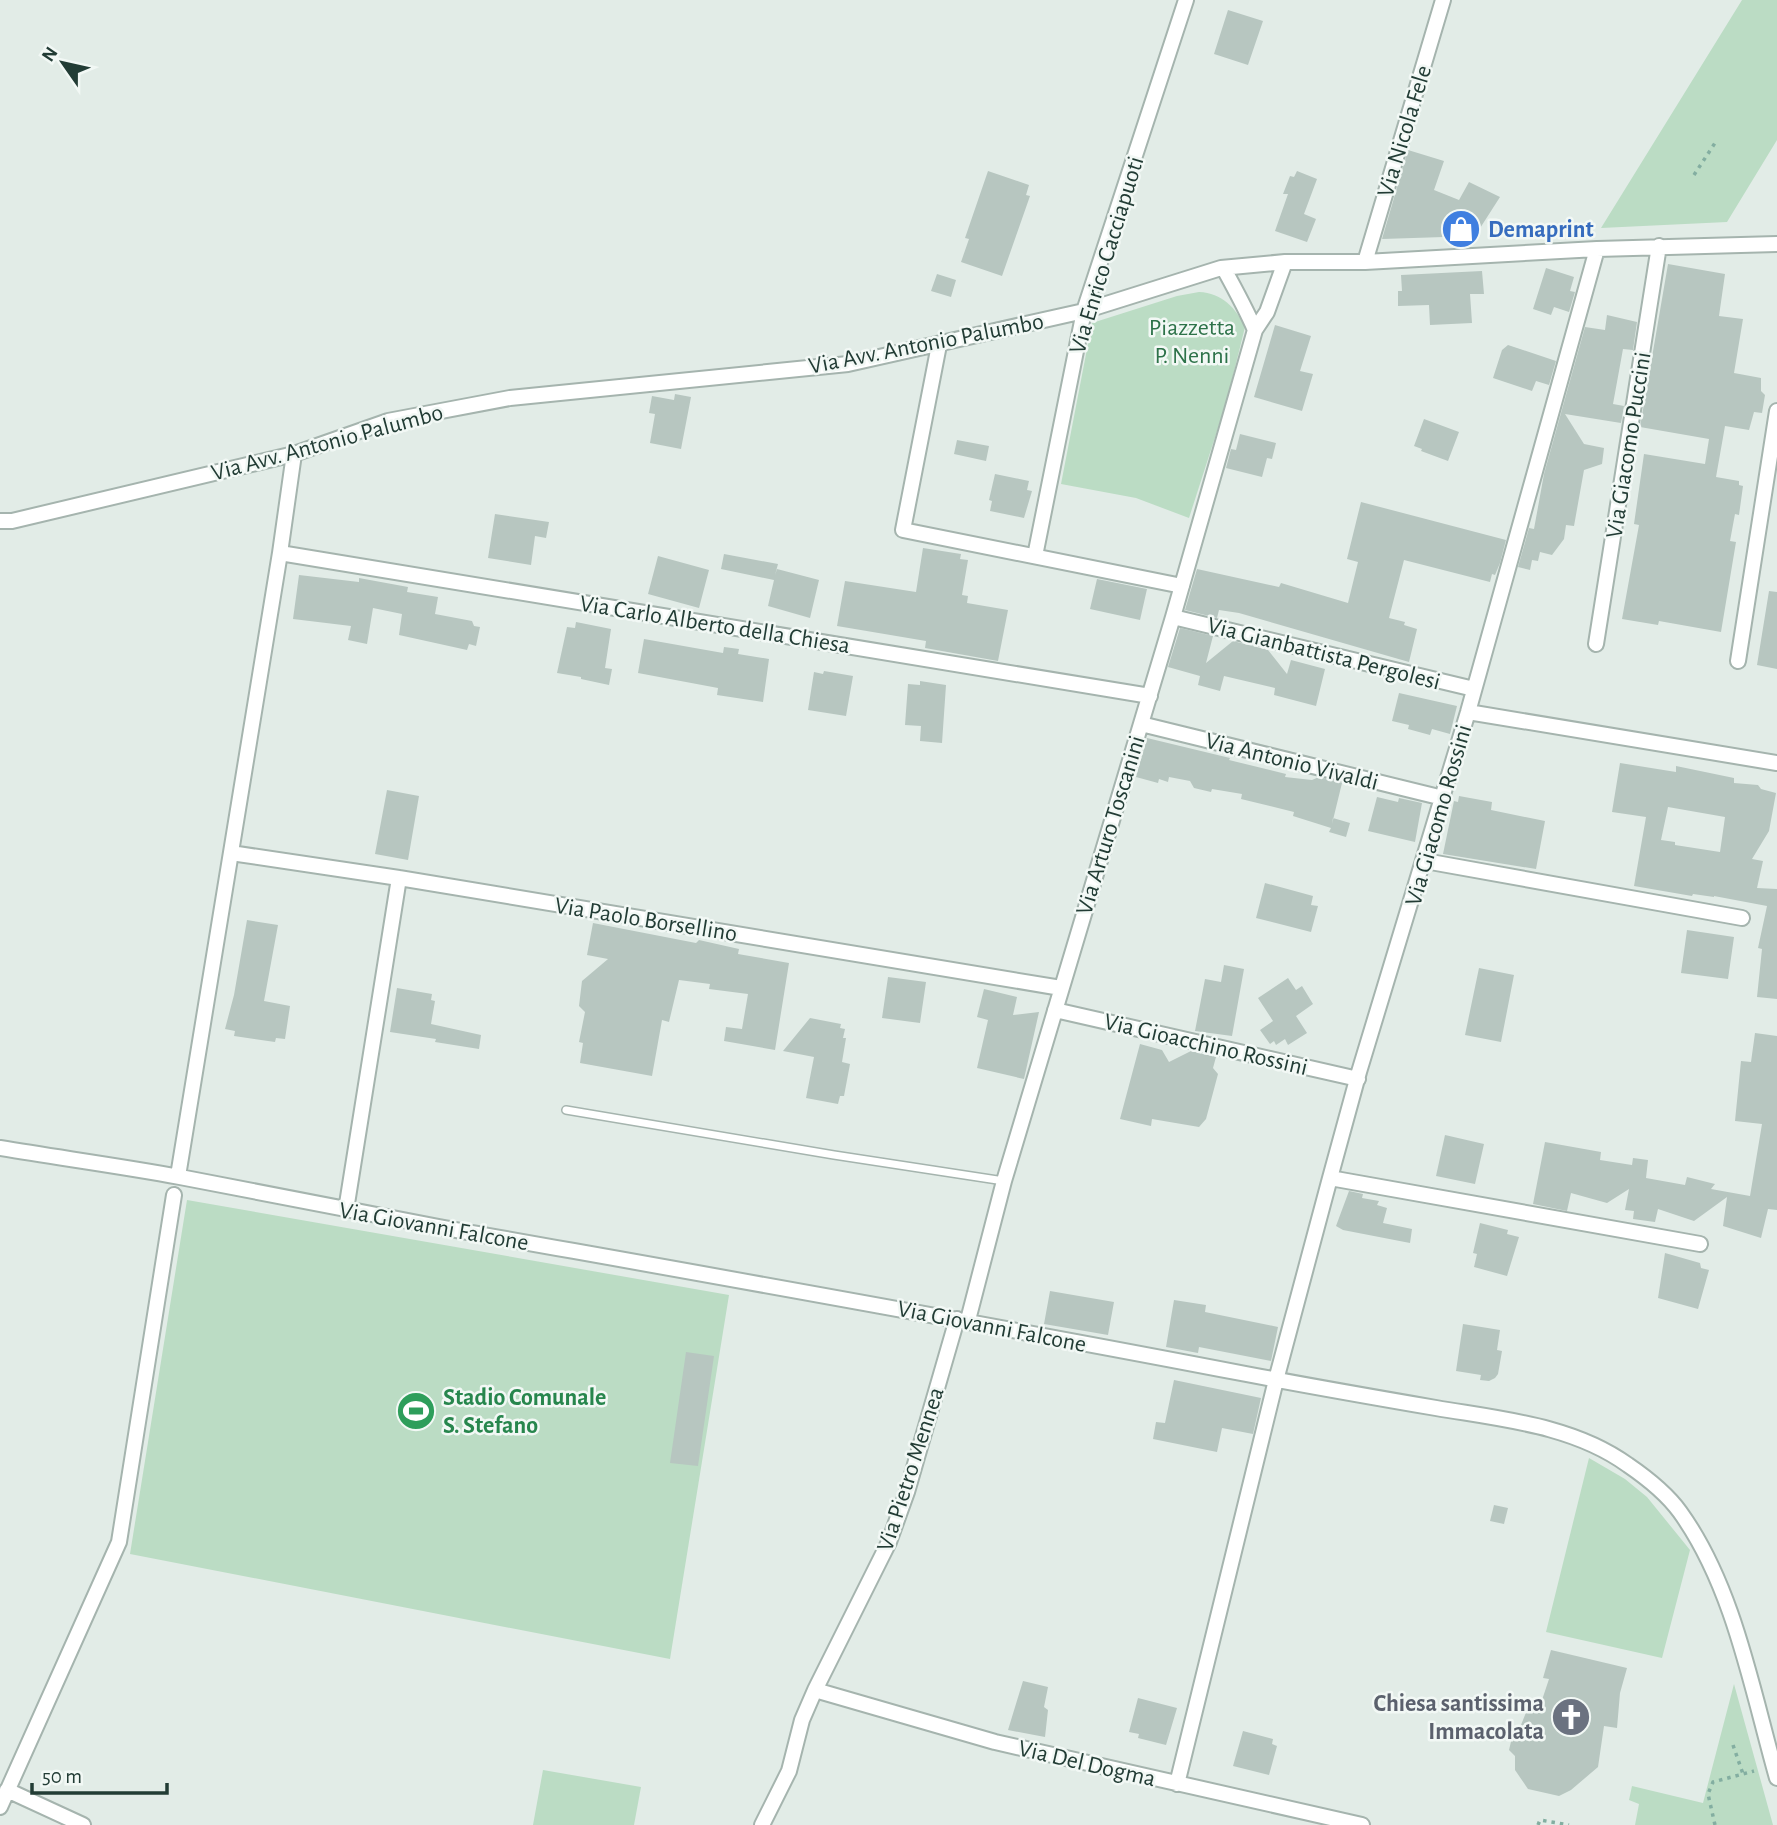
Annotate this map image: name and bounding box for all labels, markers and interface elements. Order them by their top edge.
north arrow [28,28,98,98]
text: N [39,44,62,65]
street label: Via Nicola Fele [1374,63,1436,200]
street label: Via Enrico Cacciapuoti [1066,154,1148,357]
shop icon: Demaprint [1440,208,1482,250]
place label: Demaprint [1488,218,1594,242]
street label: Via Avv. Antonio Palumbo [807,309,1046,379]
park label: Piazzetta P. Nenni [1149,316,1235,368]
street label: Via Giacomo Puccini [1602,350,1656,540]
street label: Via Avv. Antonio Palumbo [209,400,446,485]
street label: Via Carlo Alberto della Chiesa [578,592,852,658]
street label: Via Gianbattista Pergolesi [1205,613,1443,695]
street label: Via Giacomo Rossini [1402,722,1476,909]
street label: Via Antonio Vivaldi [1203,729,1381,795]
street label: Via Arturo Toscanini [1072,733,1150,918]
street label: Via Paolo Borsellino [553,894,739,946]
street label: Via Gioacchino Rossini [1102,1010,1310,1080]
street label: Via Giovanni Falcone [337,1199,530,1255]
street label: Via Giovanni Falcone [895,1297,1088,1357]
street label: Via Pietro Mennea [873,1384,949,1554]
place label: Stadio Comunale S. Stefano [443,1386,606,1438]
sports icon: Stadio Comunale S. Stefano [395,1390,437,1432]
place label: Chiesa santissima Immacolata [1373,1692,1544,1744]
church icon: Chiesa santissima Immacolata [1550,1696,1592,1738]
street label: Via Del Dogma [1016,1737,1158,1791]
scale bar [32,1752,166,1796]
text: 50 m [42,1766,82,1787]

